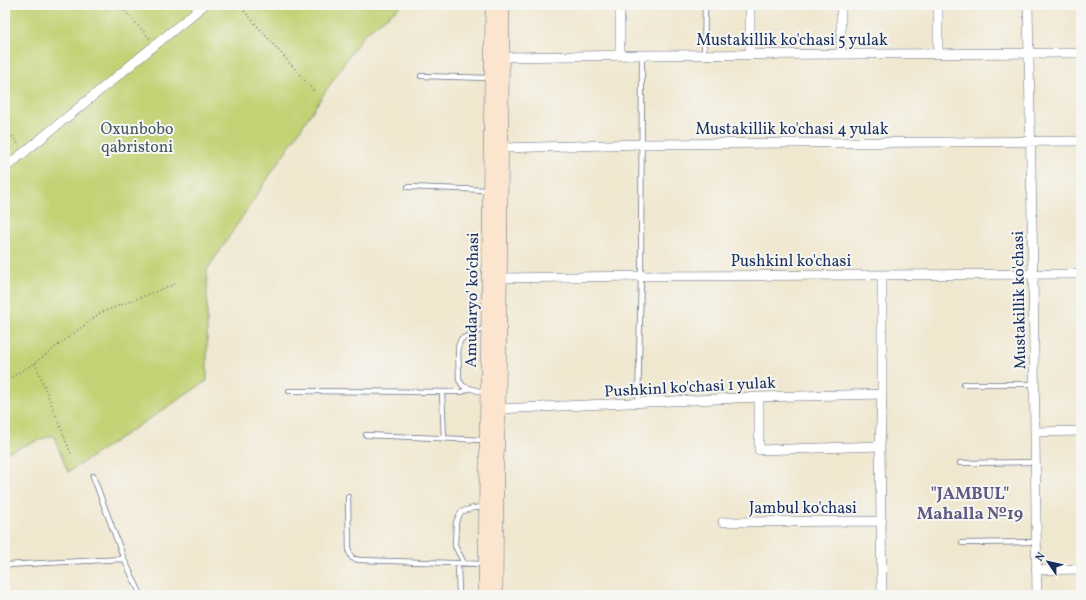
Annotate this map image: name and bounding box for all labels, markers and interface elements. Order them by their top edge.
street label: Mustakillik ko'chasi 5 yulak [696,30,888,52]
park label: Oxunbobo qabristoni [101,119,173,159]
street label: Mustakillik ko'chasi 4 yulak [695,119,889,141]
street label: Mustakillik ko'chasi [1008,230,1032,369]
street label: Amudaryo' ko'chasi [461,232,485,368]
street label: Pushkinl ko'chasi [731,251,851,273]
street label: Pushkinl ko'chasi 1 yulak [604,373,777,403]
district label: "JAMBUL" Mahalla №19 [917,483,1023,526]
street label: Jambul ko'chasi [749,498,857,520]
north arrow [1028,542,1068,582]
text: N [1032,550,1049,565]

